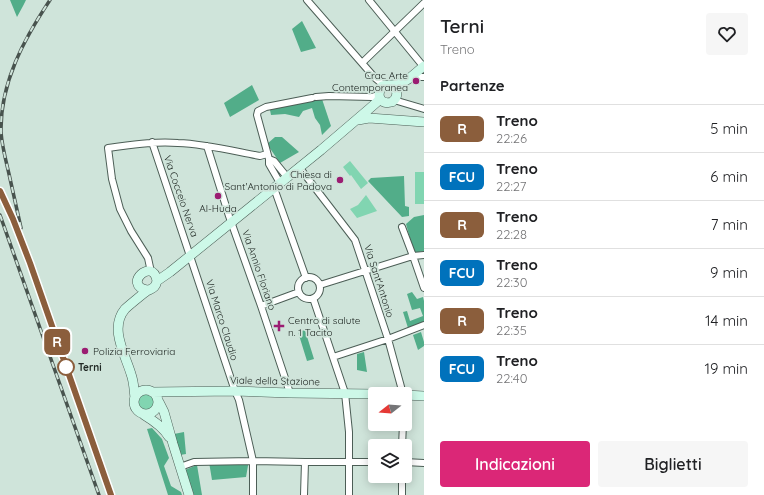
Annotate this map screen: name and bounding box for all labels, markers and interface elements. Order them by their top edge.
button: heart [706,13,748,55]
text: Terni [440,14,484,38]
text: Treno [440,41,475,57]
place label: Crac Arte Contemporanea [332,69,408,94]
marker: Crac Arte Contemporanea [411,76,421,86]
text: Partenze [440,76,505,95]
text: Treno [496,111,538,130]
text: 5 min [710,119,748,138]
text: R [457,120,467,138]
text: 22:26 [496,130,527,146]
street label: Via Cocceio Nerva [161,153,201,239]
text: Treno [496,159,538,178]
text: 6 min [710,167,748,186]
place label: Chiesa di Sant'Antonio di Padova [225,168,332,193]
text: FCU [449,168,475,186]
marker: Chiesa di Sant'Antonio di Padova [335,175,345,185]
text: 22:27 [496,178,526,194]
marker: Al-Huda [213,191,223,201]
place label: Al-Huda [199,202,237,215]
text: Treno [496,207,538,226]
text: 7 min [711,215,748,234]
text: R [457,216,467,234]
text: 22:28 [496,226,527,242]
street label: Via Annio Floriano [239,228,279,312]
street label: Via Sant'Antonio [361,243,397,319]
text: Treno [496,255,538,274]
text: 9 min [710,263,748,282]
text: FCU [449,264,475,282]
text: 22:30 [496,274,527,290]
street label: Via Marco Claudio [203,278,241,362]
text: Treno [496,303,538,322]
text: 14 min [705,311,748,330]
text: R [457,312,467,330]
place label: Centro di salute n. 1 Tacito [288,314,361,339]
marker: Centro di salute n. 1 Tacito [273,320,285,332]
text: 22:35 [496,322,527,338]
line badge: R [44,329,70,355]
text: R [52,333,62,351]
place label: Polizia Ferroviaria [93,345,175,358]
marker: Polizia Ferroviaria [80,346,90,356]
text: Treno [496,351,538,370]
marker: Terni [57,358,75,376]
text: 19 min [704,359,748,378]
text: FCU [449,360,475,378]
place label: Terni [78,361,102,374]
text: 22:40 [496,370,527,386]
street label: Viale della Stazione [230,374,320,388]
north arrow [368,387,412,431]
map controls [368,387,412,483]
button: layers [368,439,412,483]
button: Indicazioni [440,441,590,487]
button: Biglietti [598,441,748,487]

